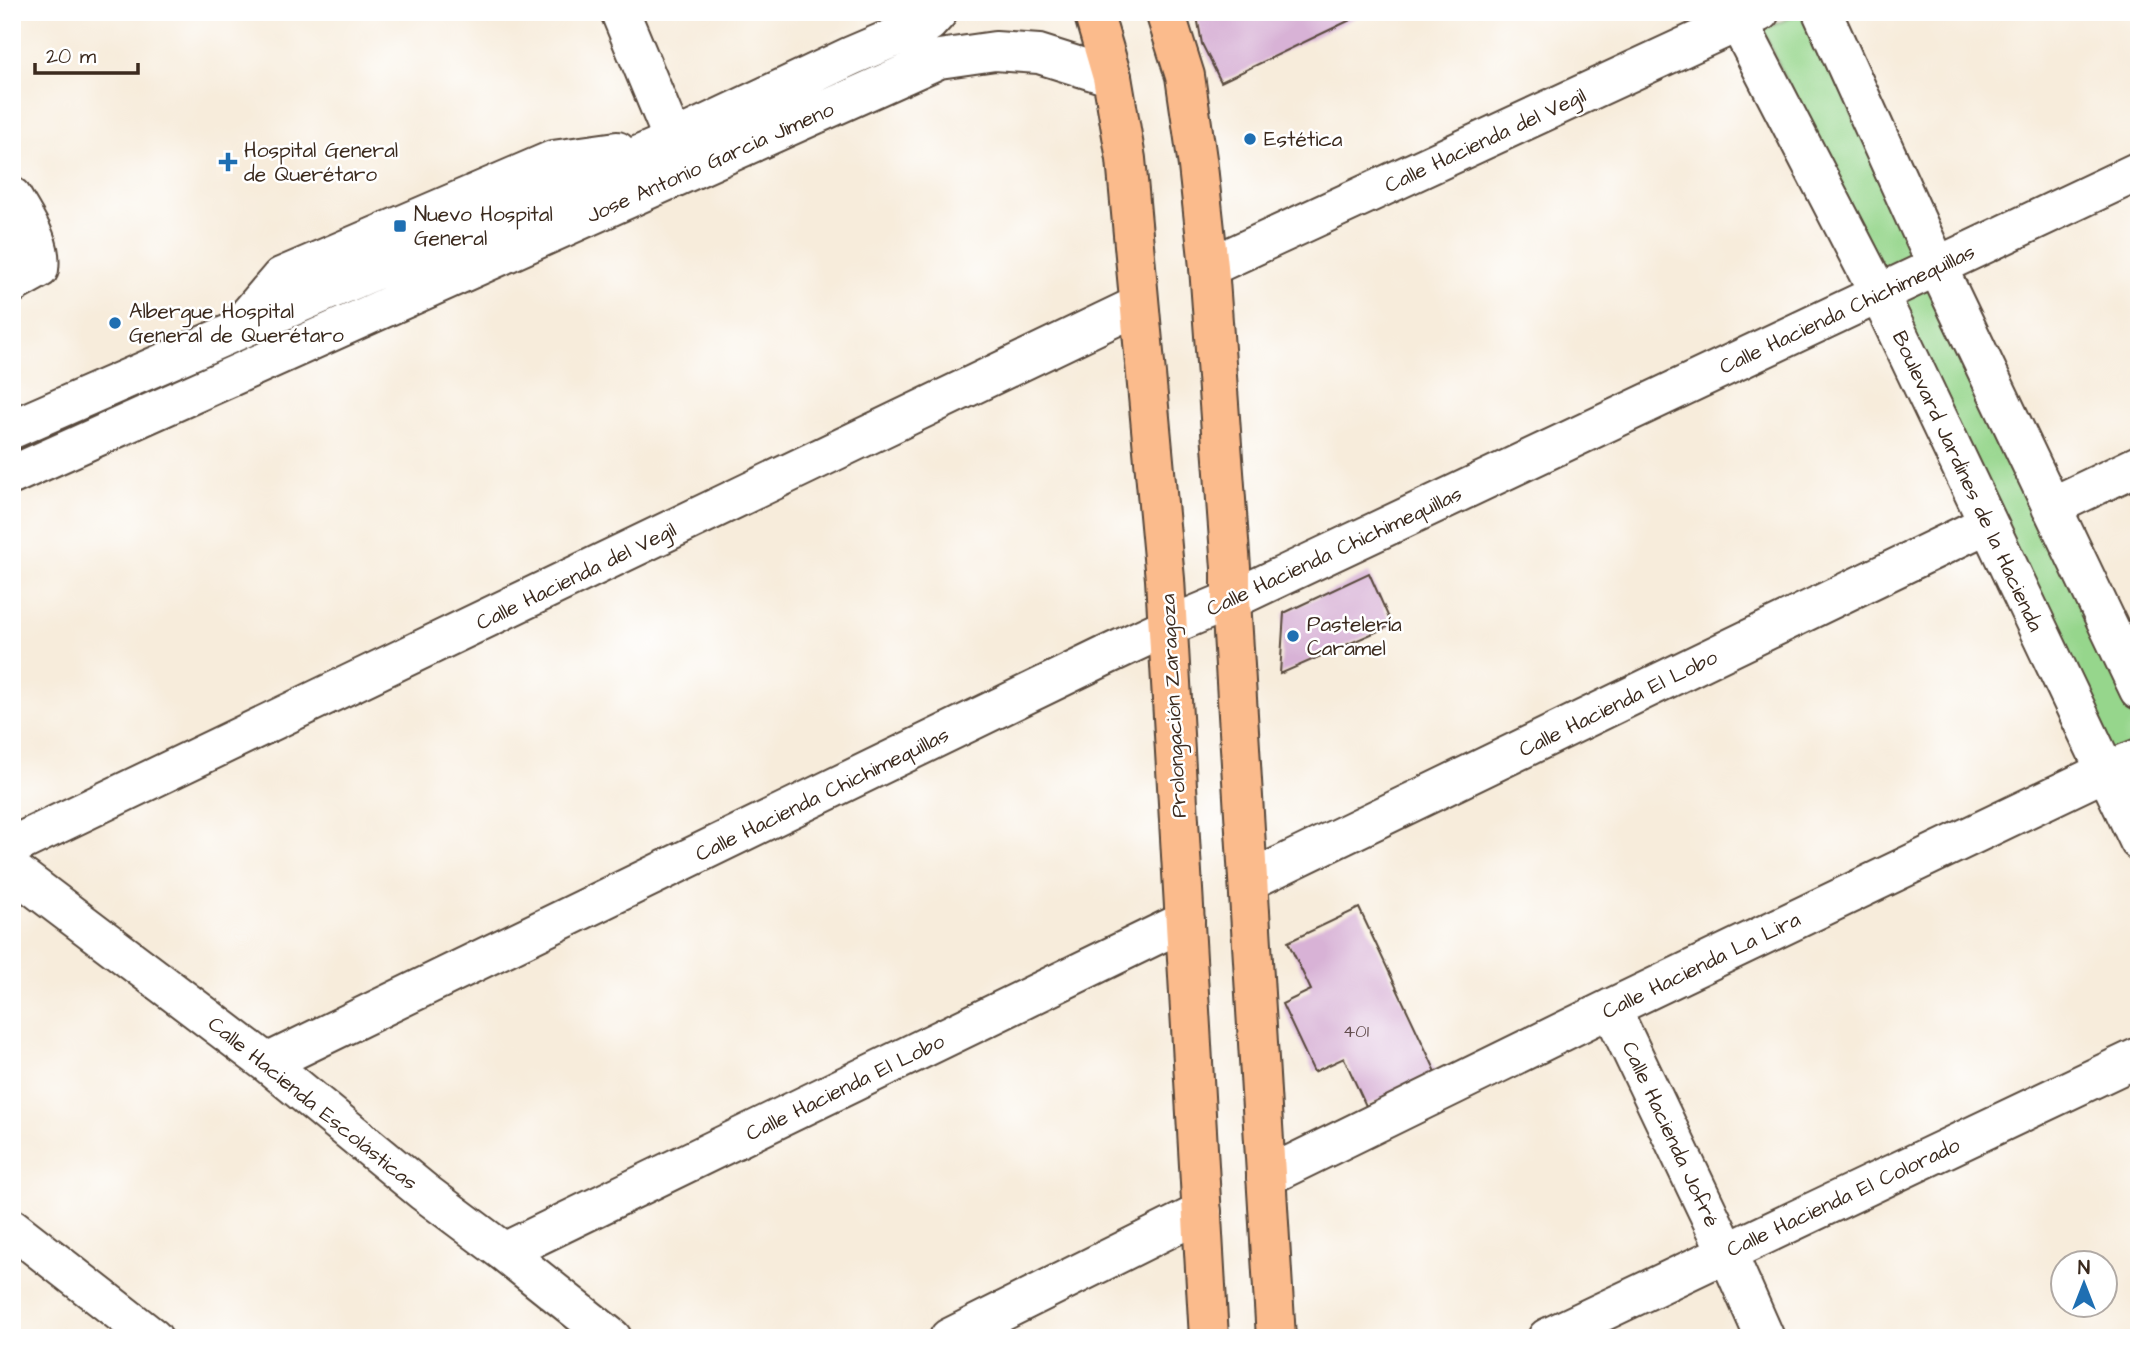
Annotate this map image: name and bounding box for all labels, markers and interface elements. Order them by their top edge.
scale bar [35,32,138,76]
text: 20 m [46,42,97,71]
street label: Calle Hacienda del Vegil [1380,81,1592,202]
street label: Jose Antonio Garcia Jimeno [582,95,839,230]
place label: Estética [1264,125,1343,154]
marker: Estética [1242,131,1258,147]
place label: Hospital General de Querétaro [244,136,398,189]
marker: Hospital General de Querétaro [218,152,238,172]
place label: Nuevo Hospital General [414,200,553,253]
marker: Nuevo Hospital General [392,218,408,234]
street label: Calle Hacienda Chichimequillas [1715,237,1980,382]
place label: Albergue Hospital General de Querétaro [129,297,344,350]
marker: Albergue Hospital General de Querétaro [107,315,123,331]
street label: Boulevard Jardines de la Hacienda [1885,326,2050,637]
street label: Calle Hacienda Chichimequillas [1202,479,1467,624]
street label: Calle Hacienda del Vegil [471,515,682,639]
street label: Prolongación Zaragoza [1153,593,1196,819]
place label: Pastelería Caramel [1307,610,1402,663]
marker: Pastelería Caramel [1285,628,1301,644]
street label: Calle Hacienda El Lobo [1514,643,1723,764]
street label: Calle Hacienda Chichimequillas [690,720,954,869]
street label: Calle Hacienda La Lira [1597,905,1805,1026]
street label: Calle Hacienda Escolásticas [202,1010,424,1197]
house number: 401 [1343,1019,1369,1044]
street label: Calle Hacienda El Lobo [741,1027,950,1148]
street label: Calle Hacienda Jofré [1615,1037,1726,1232]
street label: Calle Hacienda El Colorado [1722,1130,1965,1264]
north arrow [2050,1248,2120,1318]
text: N [2078,1255,2090,1282]

